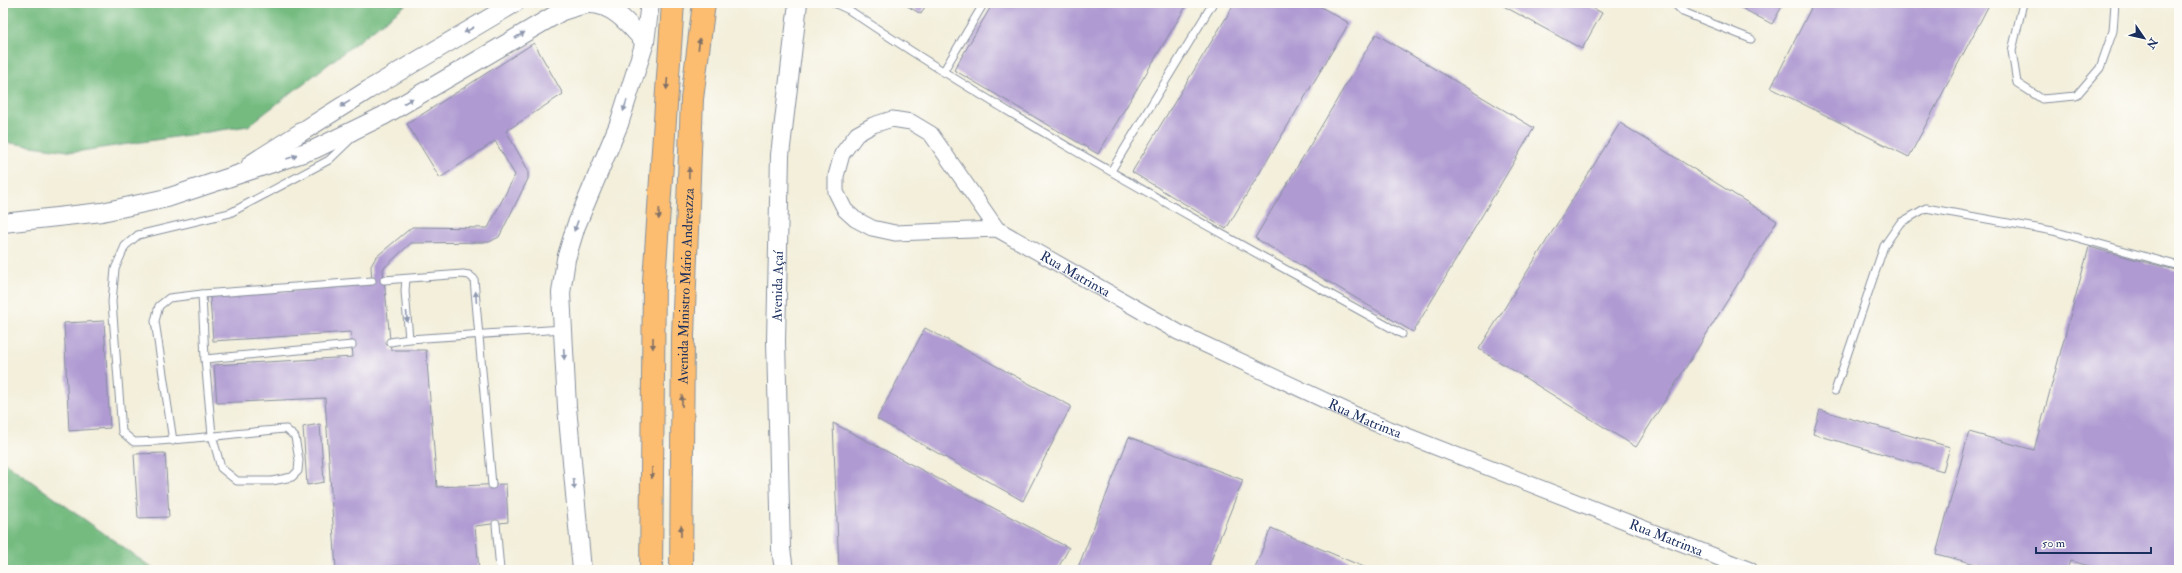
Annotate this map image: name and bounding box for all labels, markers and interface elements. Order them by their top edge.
north arrow [2124,18,2164,58]
one-way arrow [463,26,475,33]
one-way arrow [515,32,526,39]
text: N [2143,35,2161,52]
one-way arrow [696,38,702,50]
one-way arrow [664,78,671,90]
one-way arrow [403,98,414,105]
one-way arrow [339,100,351,107]
one-way arrow [621,100,627,112]
one-way arrow [286,154,298,160]
one-way arrow [686,166,692,179]
street label: Avenida Ministro Mário Andreazza [674,187,697,385]
one-way arrow [655,208,662,220]
one-way arrow [573,221,579,233]
street label: Rua Matrinxa [1037,247,1114,300]
street label: Avenida Açaí [768,249,786,323]
one-way arrow [473,291,480,303]
one-way arrow [403,311,410,323]
one-way arrow [650,337,657,349]
one-way arrow [561,348,567,361]
one-way arrow [679,394,685,407]
street label: Rua Matrinxa [1326,395,1404,441]
one-way arrow [649,467,655,480]
one-way arrow [571,478,577,490]
street label: Rua Matrinxa [1627,515,1706,559]
one-way arrow [678,524,684,537]
scale bar [2036,529,2151,555]
text: 50 m [2042,536,2066,551]

